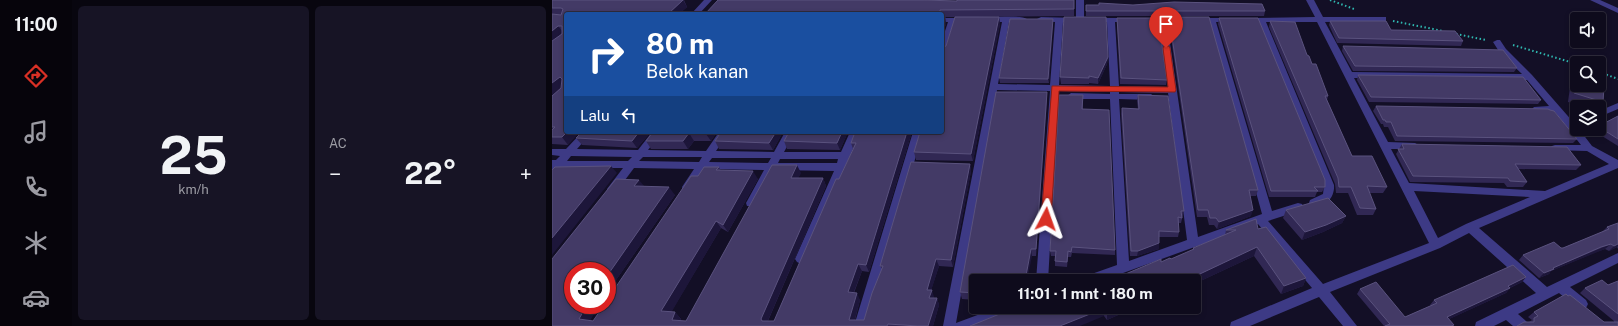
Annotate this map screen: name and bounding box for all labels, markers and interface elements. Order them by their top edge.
pin [1149,7.0,1183,48]
map controls [1570,12,1606,136]
button: sound [1570,12,1606,48]
icon: arrive [1155,13,1177,35]
text: 11:00 [14,14,58,35]
text: 80 m [646,27,714,60]
icon: right [580,28,632,80]
button: search [1570,56,1606,92]
text: Belok kanan [646,61,749,82]
icon: directions [22,62,50,90]
button: layers [1570,100,1606,136]
icon: left [618,104,640,126]
text: Lalu [580,107,610,124]
icon: music [22,118,50,146]
text: 25 [159,125,228,186]
text: AC [329,136,347,151]
text: 22° [404,155,457,191]
text: − [329,161,341,187]
text: + [520,161,532,187]
icon: phone [22,173,50,201]
text: km/h [178,182,209,197]
position arrow [1025,198,1067,240]
icon: climate [22,229,50,257]
speed limit sign: 30 [564,262,616,314]
icon: car [22,284,50,312]
text: 11:01 · 1 mnt · 180 m [1017,285,1153,302]

